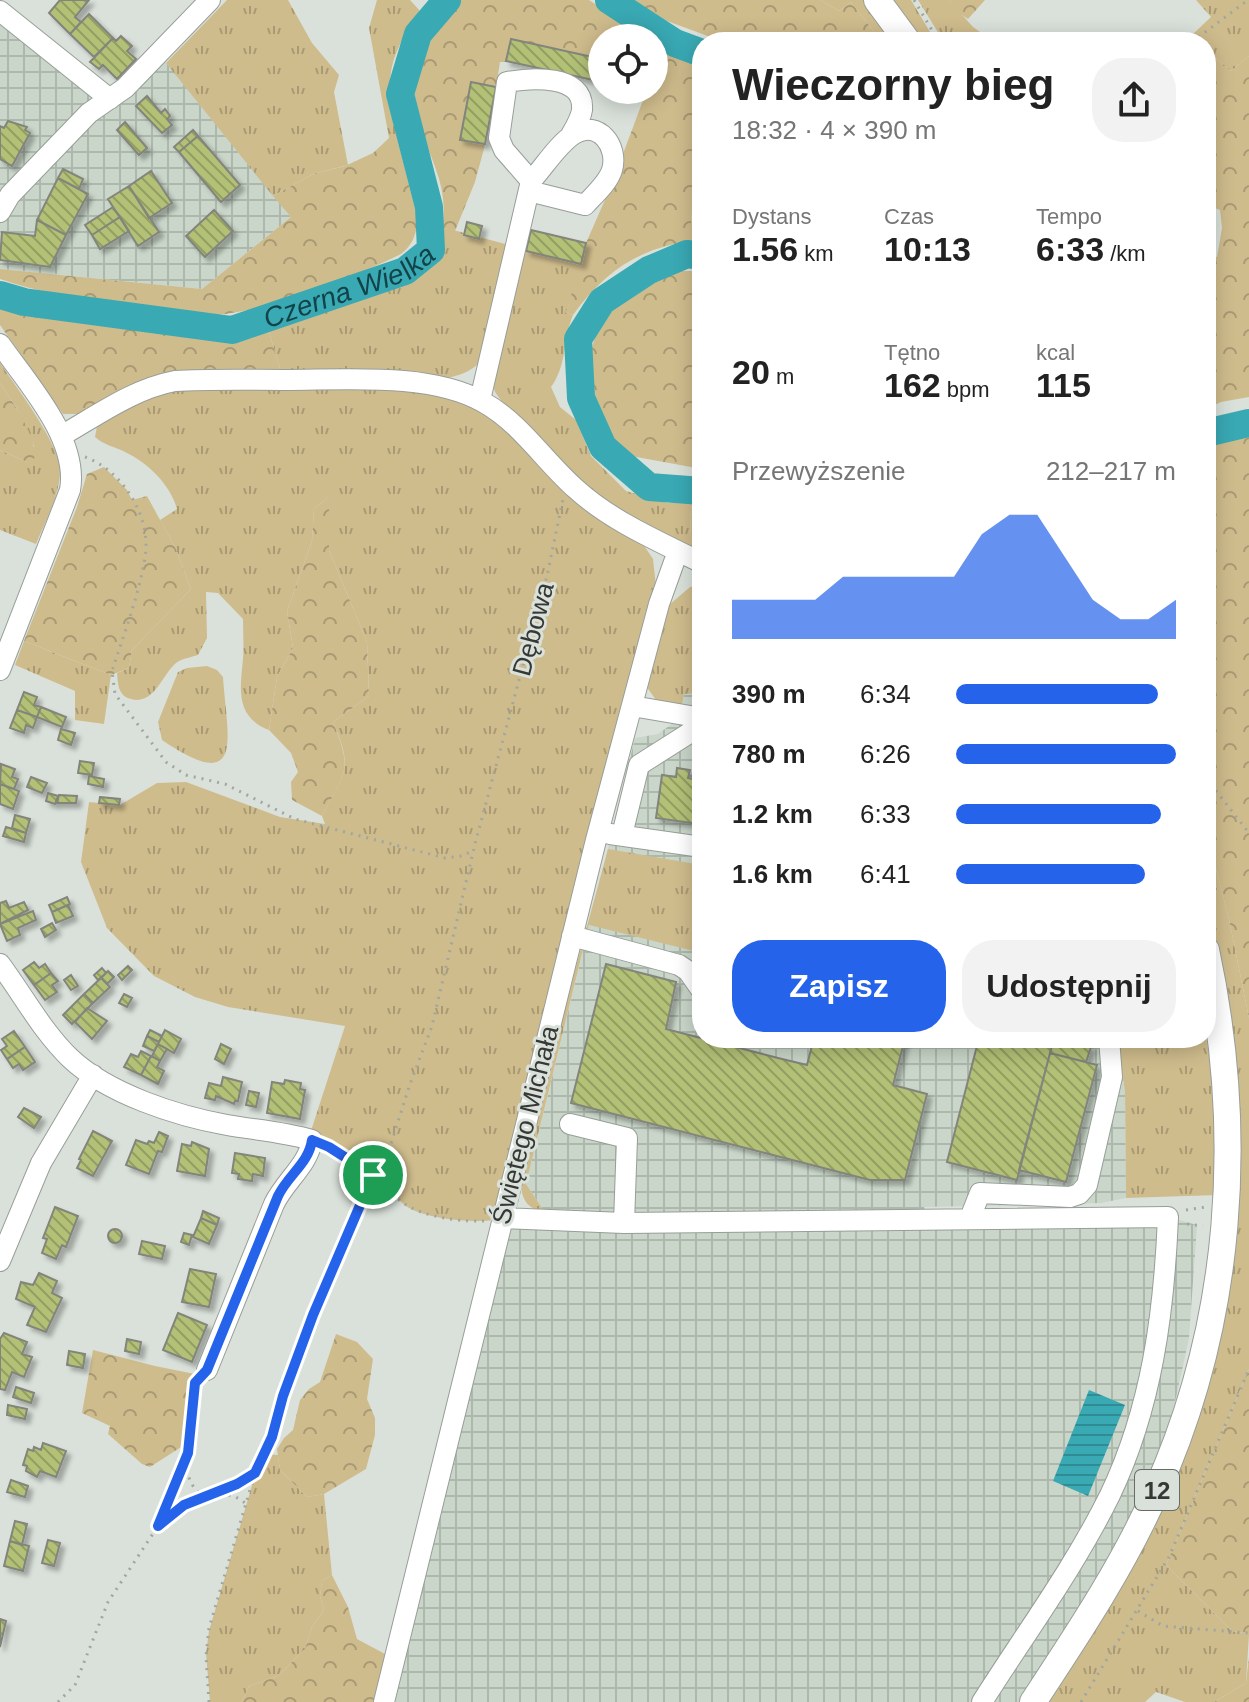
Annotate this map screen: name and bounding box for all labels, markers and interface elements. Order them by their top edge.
map controls [588,24,668,104]
button: locate [588,24,668,104]
button: share [1092,58,1176,142]
text: Wieczorny bieg [732,60,1054,109]
text: 18:32 · 4 × 390 m [732,115,937,145]
text: Dystans [732,204,811,229]
text: Czas [884,204,934,229]
text: Tempo [1036,204,1102,229]
text: 1.56 [732,230,798,268]
text: 10:13 [884,230,971,268]
text: 6:33 [1036,230,1104,268]
water label: Czerna Wielka [259,238,441,334]
text: km [798,241,834,266]
text: /km [1104,241,1146,266]
text: Tętno [884,340,940,365]
text: kcal [1036,340,1075,365]
text: 20 [732,353,770,391]
text: m [770,364,794,389]
text: 162 [884,366,941,404]
text: 115 [1036,366,1091,404]
text: bpm [941,377,990,402]
text: Przewyższenie [732,456,905,486]
text: 212–217 m [1046,456,1176,486]
street label: Dębowa [506,579,560,679]
text: 390 m [732,679,806,709]
text: 6:34 [860,679,911,709]
text: 780 m [732,739,806,769]
text: 6:26 [860,739,911,769]
text: 1.2 km [732,799,813,829]
text: 6:33 [860,799,911,829]
text: 1.6 km [732,859,813,889]
text: 6:41 [860,859,911,889]
button: Zapisz [732,940,946,1032]
button: Udostępnij [962,940,1176,1032]
street label: Świętego Michała [486,1022,564,1227]
pin [339,1141,407,1209]
icon: arrive [351,1153,395,1197]
road number: 12 [1135,1470,1179,1510]

